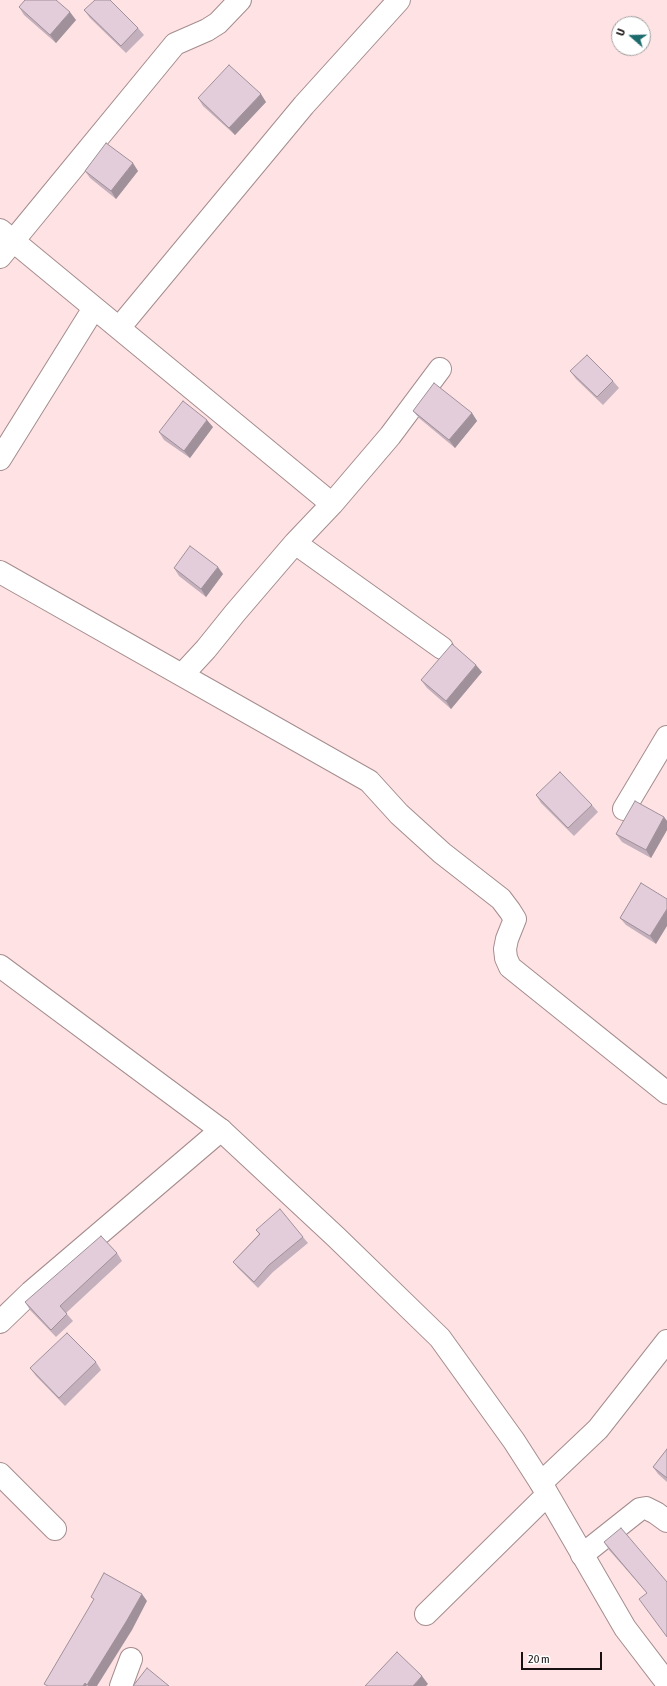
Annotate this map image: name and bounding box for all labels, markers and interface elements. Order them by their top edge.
north arrow [611,16,651,56]
text: U [614,27,627,37]
scale bar [523,1644,604,1670]
text: 20 m [528,1652,550,1666]

